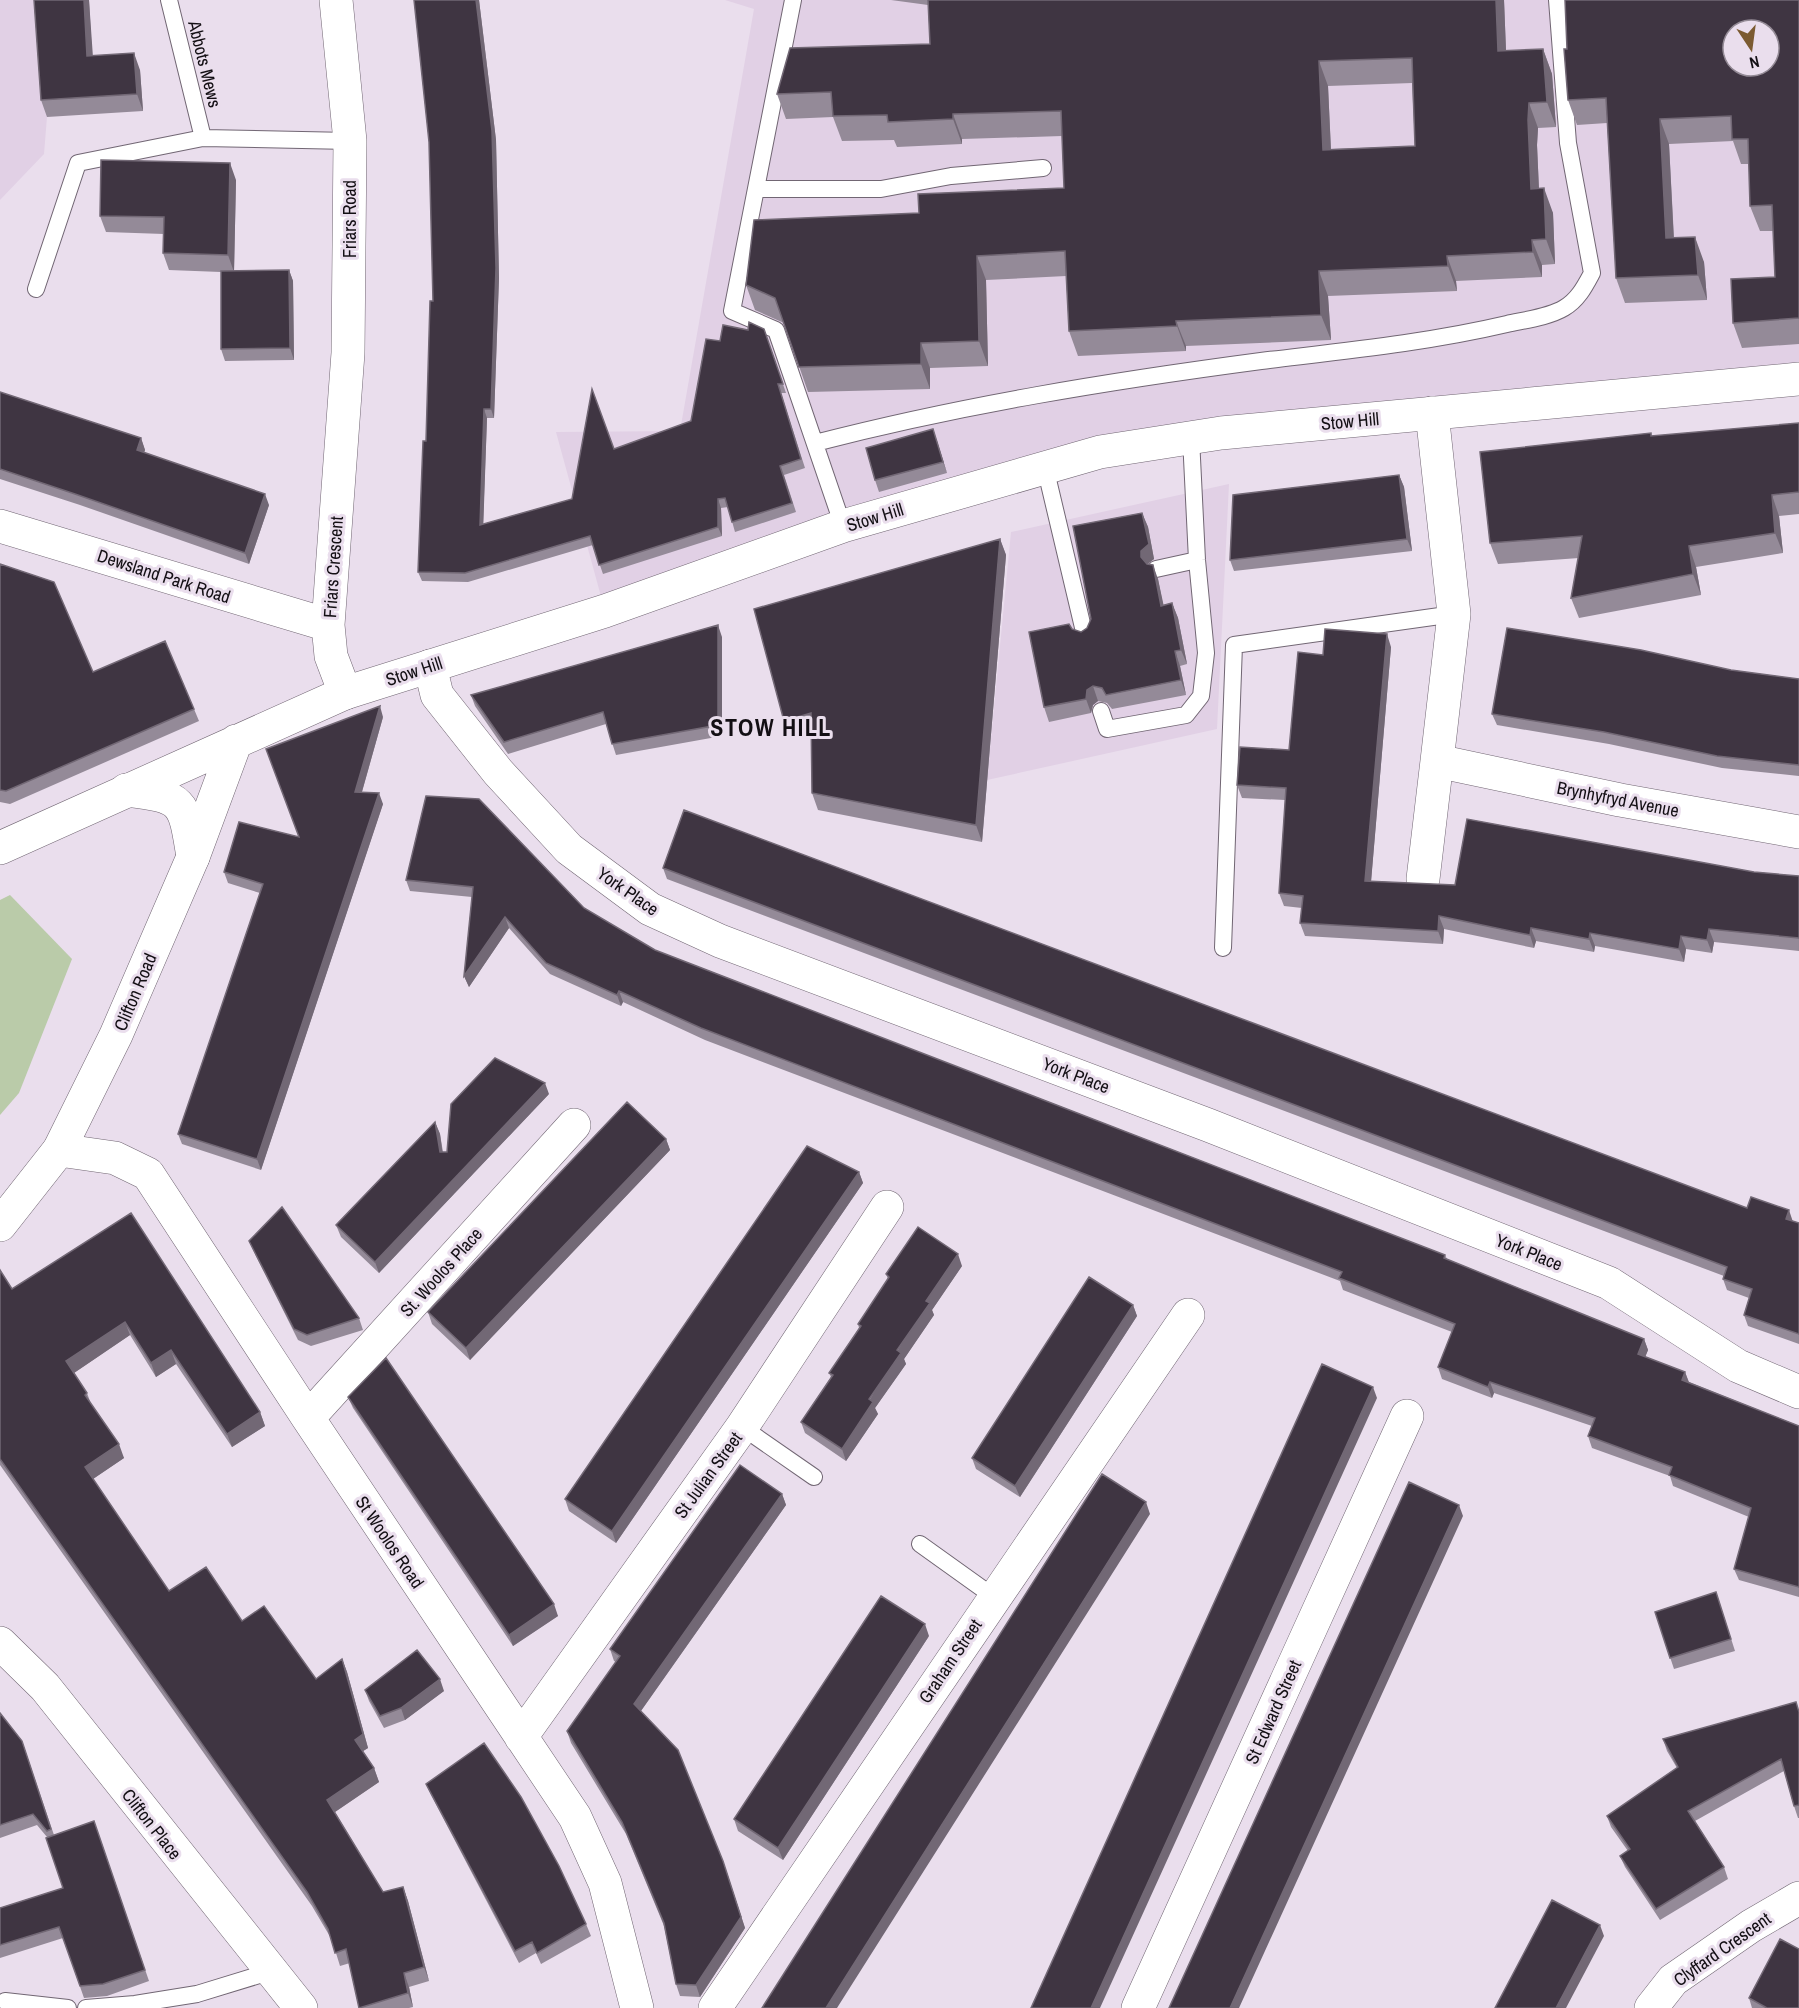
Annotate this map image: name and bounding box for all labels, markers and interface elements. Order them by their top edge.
street label: Abbots Mews [182,17,228,110]
north arrow [1721,18,1781,78]
text: N [1747,51,1761,74]
street label: Friars Road [337,180,362,258]
street label: Stow Hill [1320,406,1380,436]
street label: Stow Hill [844,497,906,537]
street label: Friars Crescent [317,515,349,619]
street label: Dewsland Park Road [94,543,234,609]
street label: Stow Hill [382,650,446,692]
district label: STOW HILL [710,711,832,743]
street label: Brynhyfryd Avenue [1555,775,1681,823]
street label: York Place [592,861,664,921]
street label: Clifton Road [107,949,163,1035]
street label: York Place [1039,1051,1113,1099]
street label: St. Woolos Place [394,1222,488,1322]
street label: York Place [1492,1227,1566,1277]
street label: St Julian Street [668,1427,748,1523]
street label: St Woolos Road [350,1491,430,1593]
street label: Graham Street [913,1614,987,1708]
street label: St Edward Street [1239,1656,1307,1768]
street label: Clifton Place [116,1783,188,1865]
street label: Clyffard Crescent [1668,1906,1776,1992]

